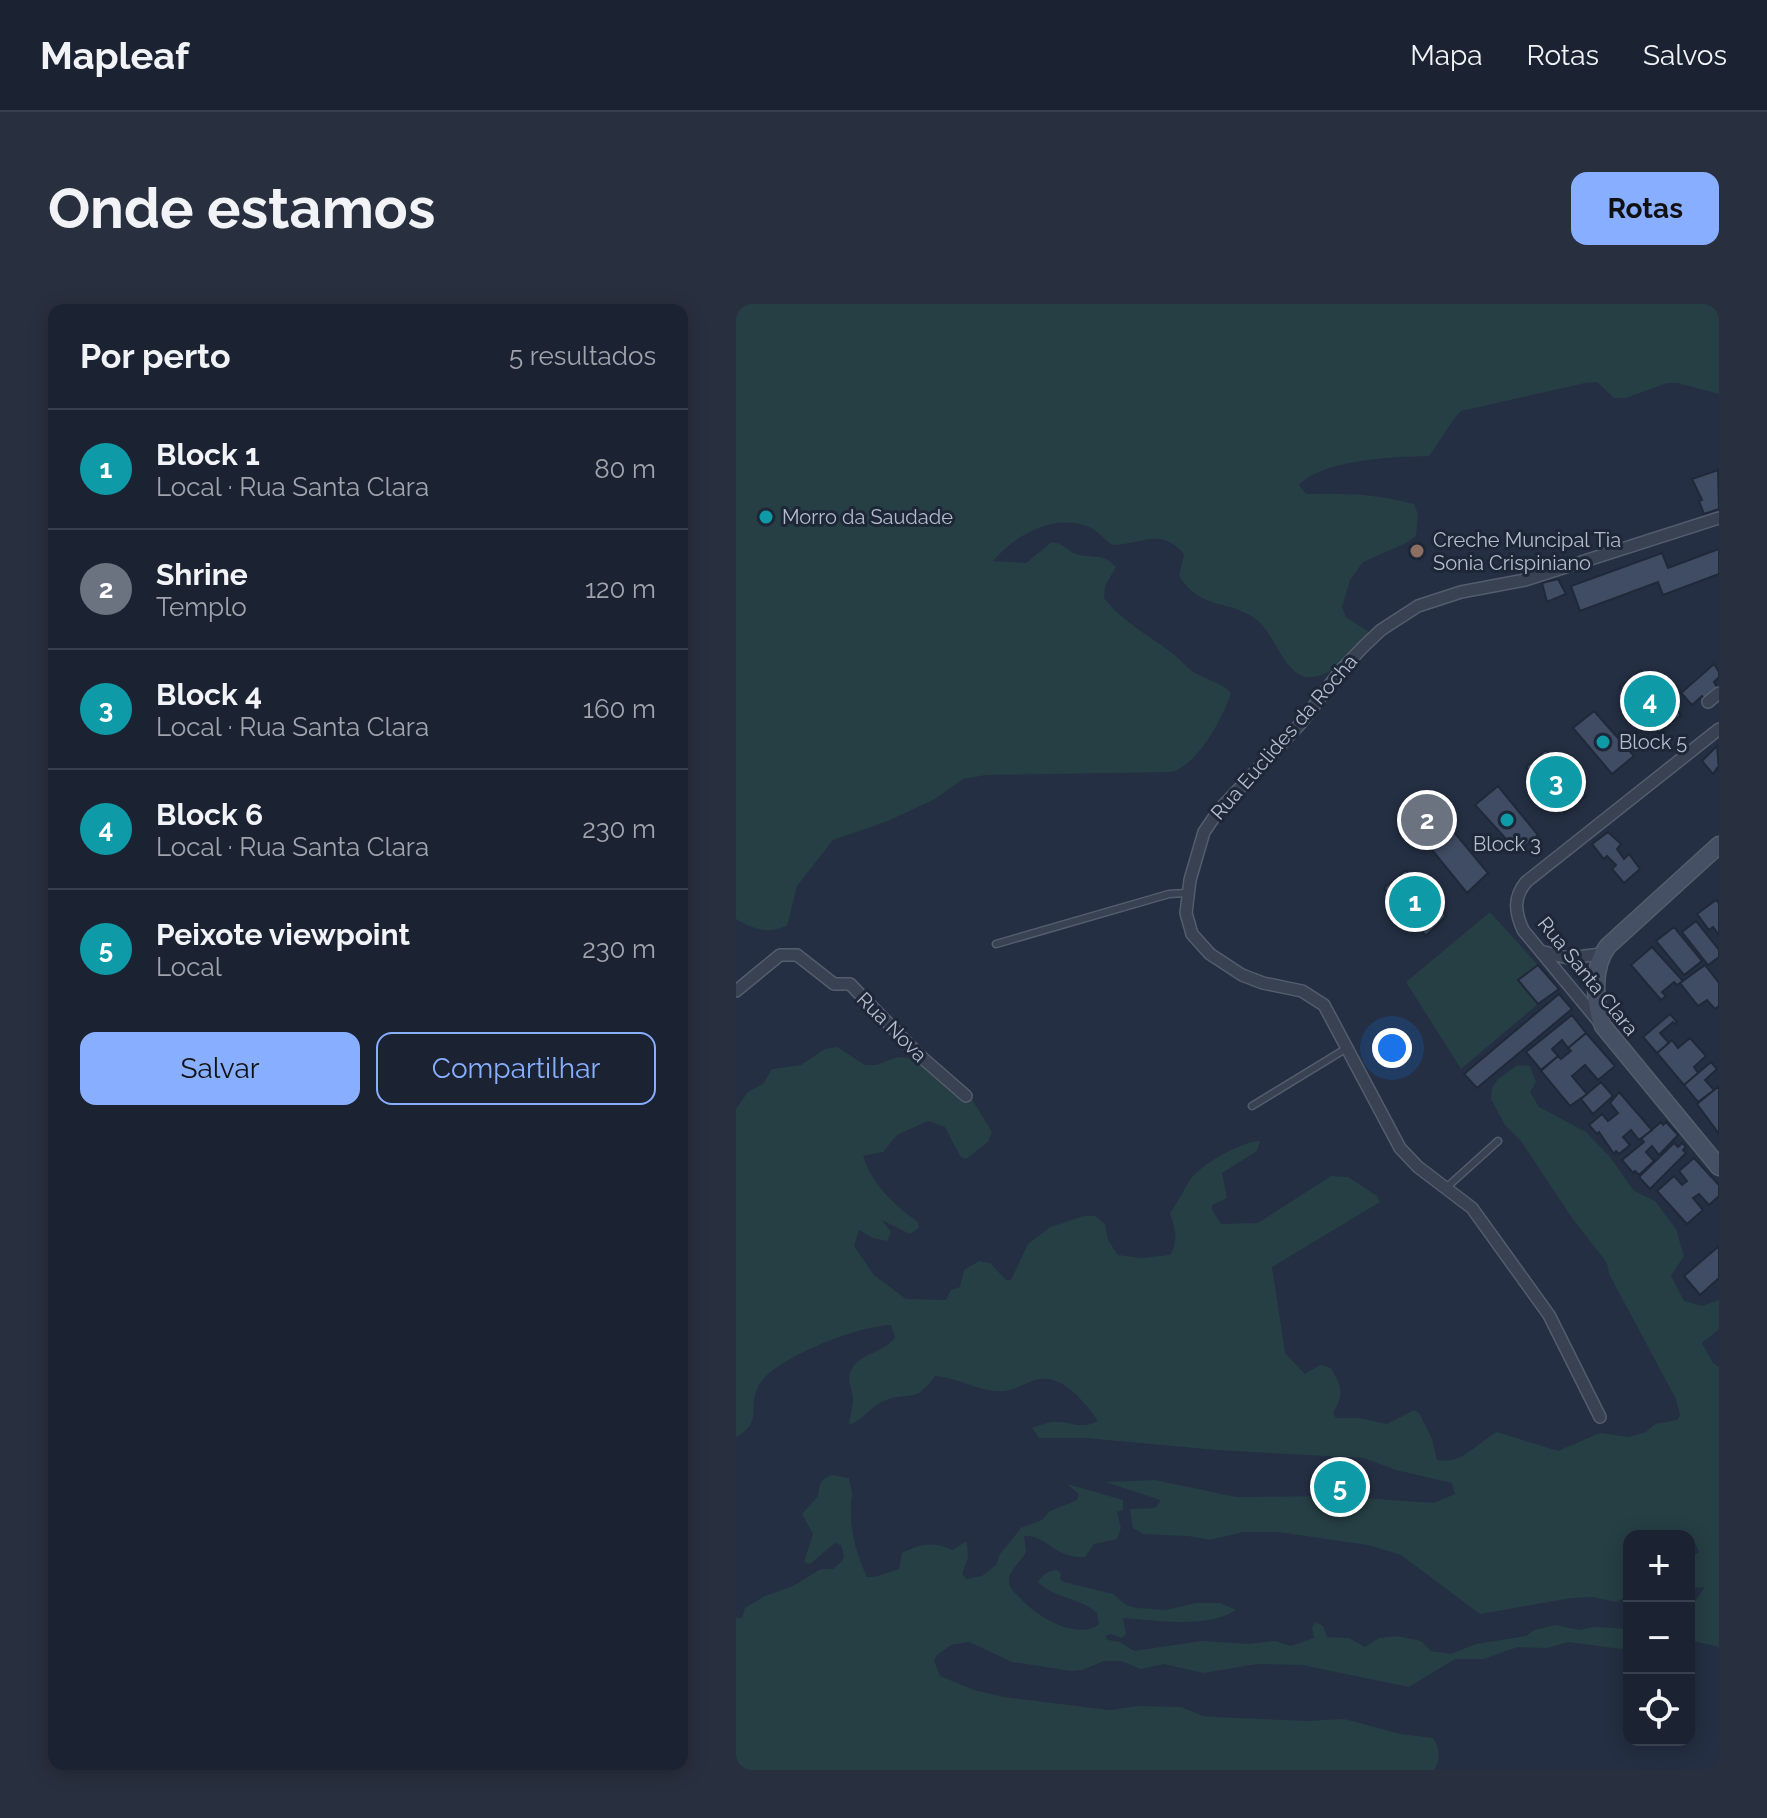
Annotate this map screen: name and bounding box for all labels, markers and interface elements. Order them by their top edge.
text: Mapleaf [40,33,189,78]
text: Mapa [1410,39,1483,72]
text: Rotas [1527,39,1599,72]
text: Salvos [1643,39,1727,72]
button: Rotas [1571,172,1719,245]
text: Onde estamos [48,175,435,241]
text: Por perto [80,336,231,376]
text: 5 resultados [509,341,656,371]
text: Block 1 [156,437,260,472]
text: 1 [100,454,112,484]
text: 80 m [594,454,656,484]
text: Local · Rua Santa Clara [156,472,429,502]
place label: Morro da Saudade [782,505,953,529]
marker: Morro da Saudade [757,508,775,526]
place label: Creche Muncipal Tia Sonia Crispiniano [1433,528,1621,575]
marker: Creche Muncipal Tia Sonia Crispiniano [1408,542,1426,560]
text: Shrine [156,557,248,592]
text: 2 [99,574,113,604]
text: 120 m [585,574,656,604]
text: Templo [156,592,247,622]
street label: Rua Euclides da Rocha [1206,650,1362,824]
pin: 4 [1624,671,1676,731]
text: Block 4 [156,677,262,712]
text: 3 [99,694,113,724]
text: 160 m [583,694,656,724]
text: Local · Rua Santa Clara [156,712,429,742]
place label: Block 5 [1619,730,1687,754]
marker: Block 5 [1594,733,1612,751]
pin: 3 [1530,752,1582,812]
pin: 2 [1401,790,1453,850]
text: Block 6 [156,797,263,832]
marker: Block 3 [1498,811,1516,829]
text: 4 [99,814,113,844]
text: 230 m [582,814,656,844]
text: Local · Rua Santa Clara [156,832,429,862]
place label: Block 3 [1473,832,1541,856]
pin: 1 [1389,872,1441,932]
street label: Rua Santa Clara [1533,912,1643,1040]
text: Peixote viewpoint [156,917,410,952]
text: 5 [99,934,113,964]
text: 230 m [582,934,656,964]
text: Local [156,952,222,982]
street label: Rua Nova [852,987,932,1067]
your location [1372,1028,1412,1068]
button: Salvar [80,1032,360,1105]
button: Compartilhar [376,1032,656,1105]
pin: 5 [1314,1457,1366,1517]
map controls [1623,1530,1695,1746]
button: + [1623,1530,1695,1602]
button: − [1623,1602,1695,1674]
button: locate [1623,1674,1695,1746]

